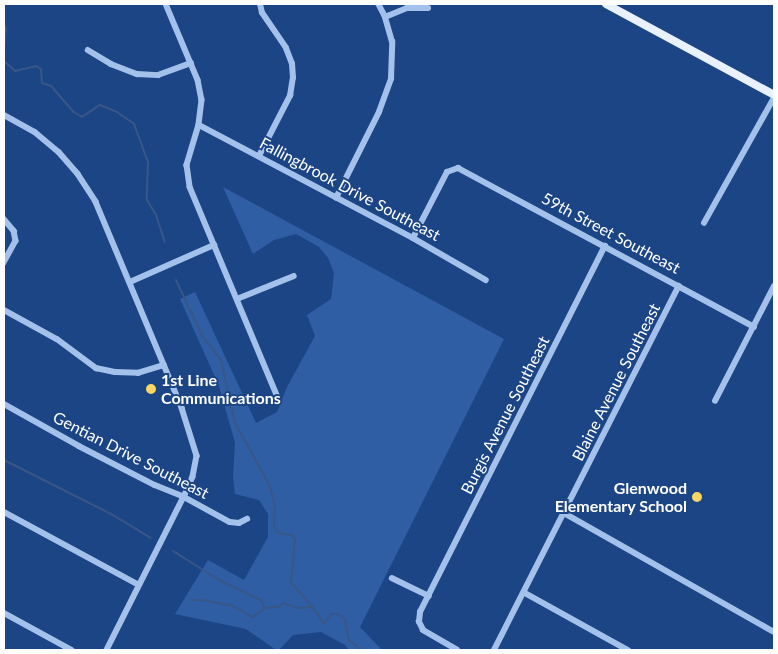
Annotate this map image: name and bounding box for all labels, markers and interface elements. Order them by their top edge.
street label: Fallingbrook Drive Southeast [256,133,444,245]
street label: 59th Street Southeast [539,188,683,278]
street label: Blaine Avenue Southeast [568,300,664,464]
street label: Burgis Avenue Southeast [457,333,553,497]
place label: 1st Line Communications [161,370,281,408]
marker: 1st Line Communications [145,383,157,395]
street label: Gentian Drive Southeast [50,407,212,503]
place label: Glenwood Elementary School [554,478,687,516]
marker: Glenwood Elementary School [691,491,703,503]

